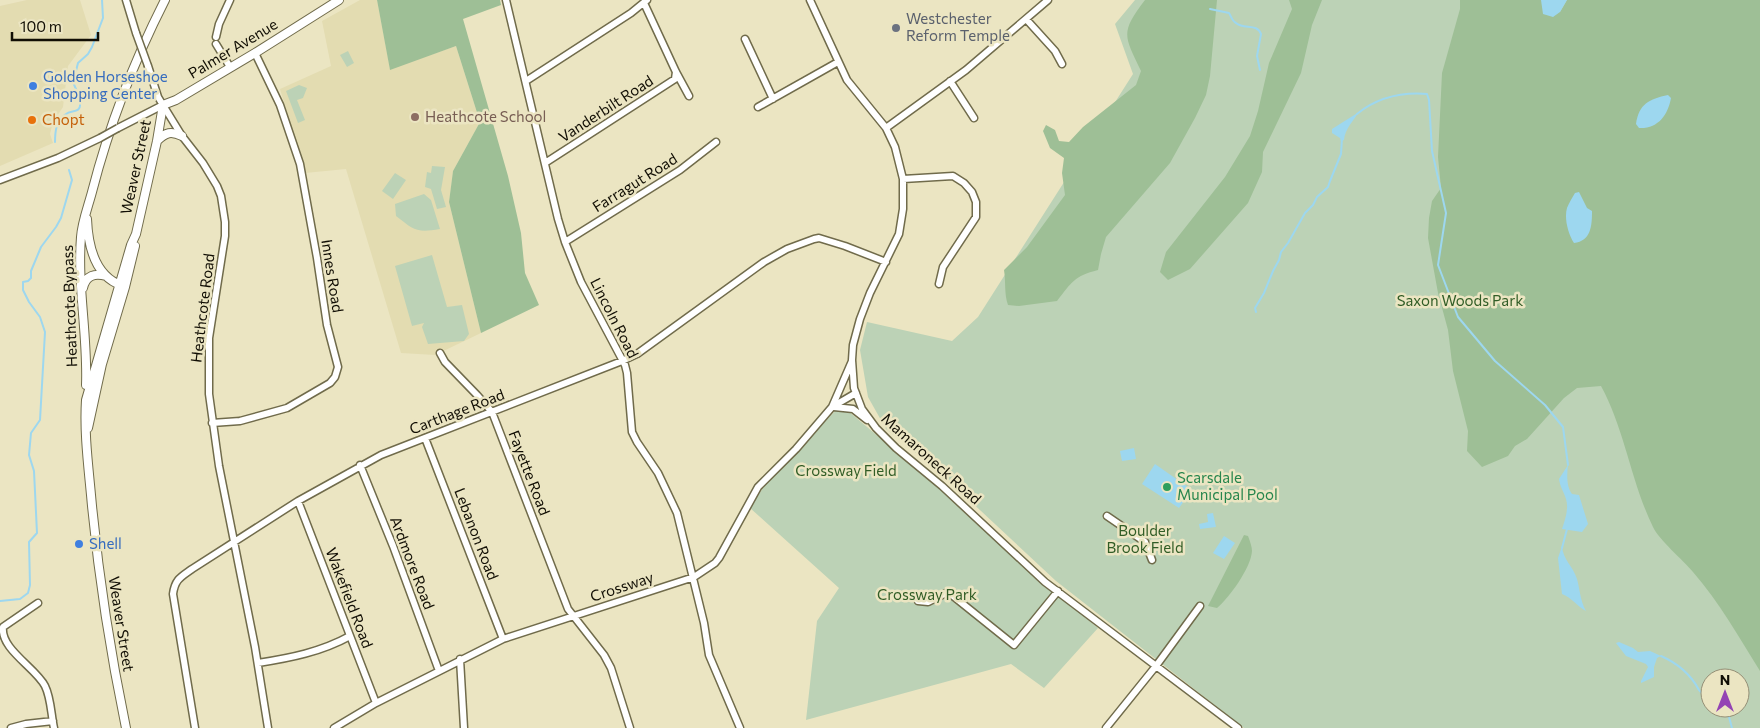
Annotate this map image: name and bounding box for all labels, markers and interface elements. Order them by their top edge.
place label: Westchester Reform Temple [906,9,1010,44]
scale bar [12,10,99,42]
street label: Palmer Avenue [185,14,280,82]
text: 100 m [20,17,62,35]
marker: Westchester Reform Temple [890,22,902,34]
place label: Golden Horseshoe Shopping Center [43,67,168,102]
street label: Vanderbilt Road [555,71,656,145]
marker: Golden Horseshoe Shopping Center [27,80,39,92]
place label: Heathcote School [425,107,546,125]
place label: Chopt [42,110,85,128]
marker: Heathcote School [409,111,421,123]
marker: Chopt [26,114,38,126]
street label: Weaver Street [116,118,154,216]
street label: Farragut Road [589,149,680,215]
street label: Innes Road [318,238,348,314]
street label: Heathcote Bypass [58,244,80,368]
street label: Heathcote Road [186,252,218,364]
street label: Lincoln Road [587,274,643,361]
park label: Saxon Woods Park [1397,291,1523,309]
street label: Carthage Road [407,385,507,437]
street label: Mamaroneck Road [878,409,985,508]
street label: Fayette Road [506,428,554,518]
park label: Crossway Field [795,461,897,479]
place label: Scarsdale Municipal Pool [1177,468,1278,503]
marker: Scarsdale Municipal Pool [1161,481,1173,493]
street label: Lebanon Road [451,485,503,582]
street label: Ardmore Road [387,514,439,612]
park label: Boulder Brook Field [1106,521,1184,556]
place label: Shell [89,534,122,552]
marker: Shell [73,538,85,550]
street label: Wakefield Road [323,545,377,650]
street label: Crossway [588,567,656,605]
street label: Weaver Street [106,575,138,673]
park label: Crossway Park [877,585,977,603]
north arrow [1700,668,1750,718]
text: N [1720,671,1730,688]

